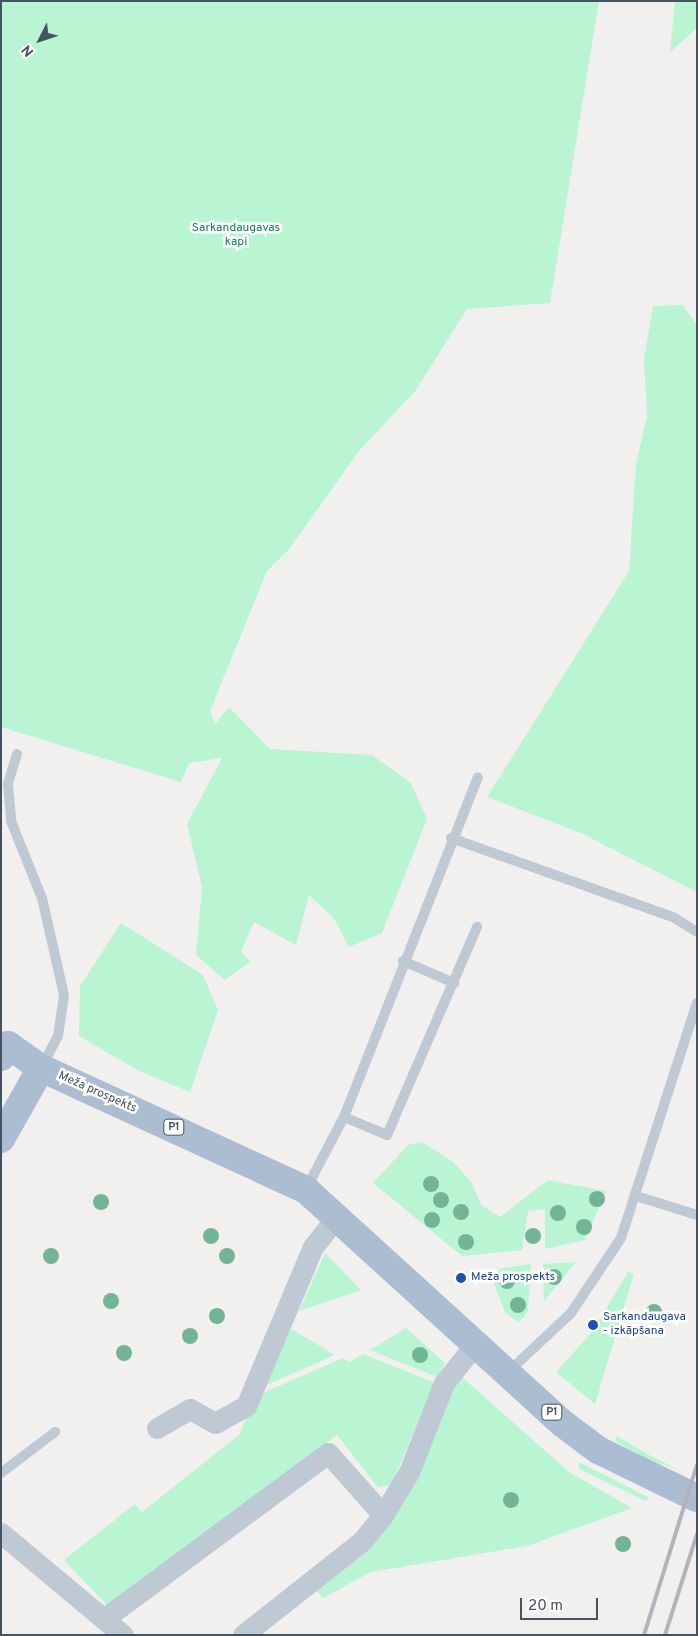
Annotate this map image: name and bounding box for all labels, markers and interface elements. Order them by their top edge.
north arrow [15,15,65,65]
text: N [19,41,38,60]
park label: Sarkandaugavas kapi [192,222,280,250]
street label: Meža prospekts [56,1069,138,1117]
road number: P1 [163,1118,185,1136]
place label: Meža prospekts [471,1271,555,1285]
marker: Meža prospekts [455,1272,467,1284]
place label: Sarkandaugava - izkāpšana [603,1311,686,1339]
marker: Sarkandaugava - izkāpšana [587,1319,599,1331]
road number: P1 [541,1404,563,1420]
scale bar [523,1588,600,1620]
text: 20 m [528,1597,563,1616]

